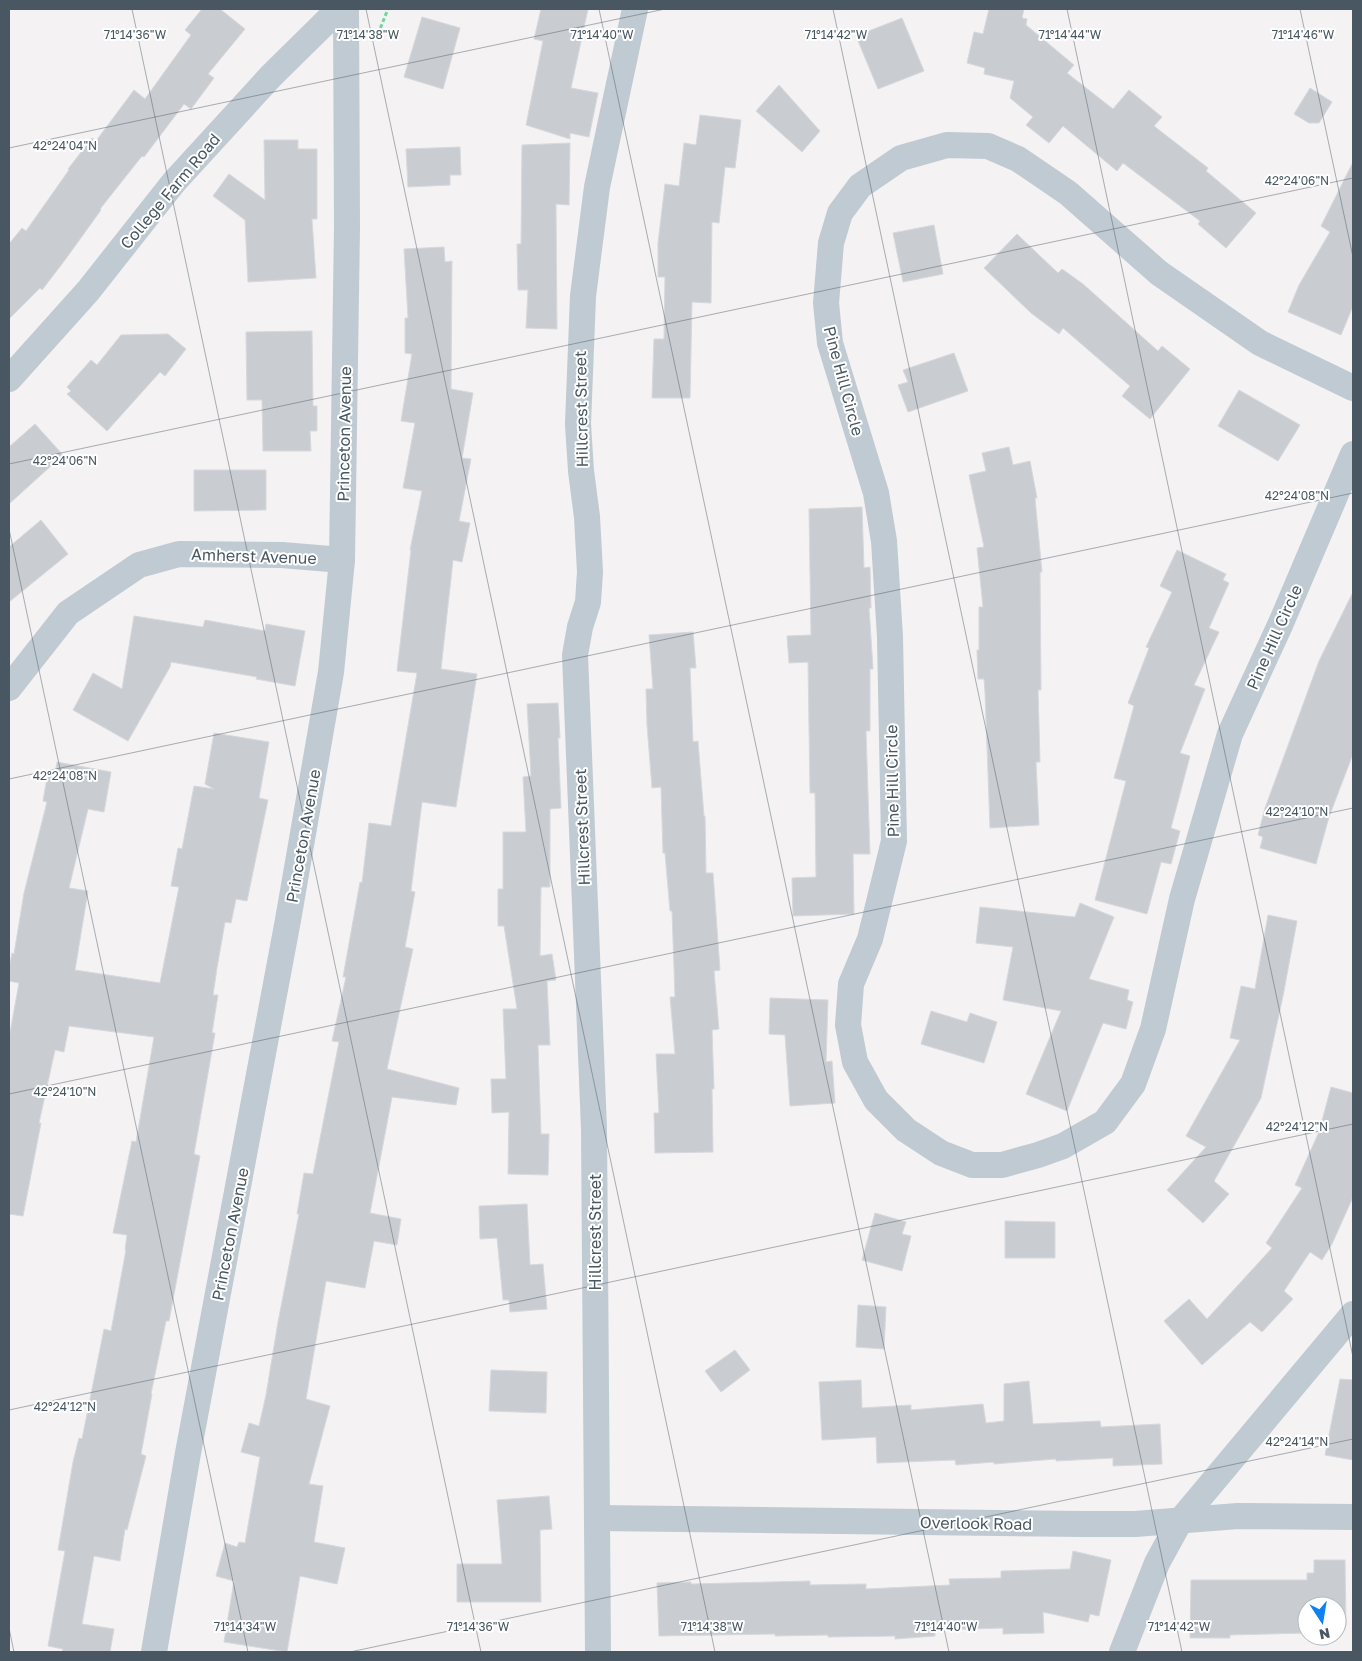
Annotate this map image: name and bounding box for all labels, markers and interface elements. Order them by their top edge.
text: 71°14'36"W [104,27,167,42]
text: 71°14'38"W [337,27,400,42]
text: 71°14'40"W [571,27,634,42]
text: 71°14'42"W [805,27,868,42]
text: 71°14'44"W [1039,27,1102,42]
text: 71°14'46"W [1272,27,1335,42]
street label: College Farm Road [116,129,224,253]
text: 42°24'04"N [33,138,97,153]
text: 42°24'06"N [1265,173,1329,188]
street label: Pine Hill Circle [820,324,868,438]
street label: Hillcrest Street [570,350,592,468]
street label: Princeton Avenue [333,366,355,502]
text: 42°24'06"N [33,453,97,468]
text: 42°24'08"N [1265,488,1329,503]
street label: Amherst Avenue [191,544,317,568]
street label: Pine Hill Circle [1242,581,1306,693]
street label: Pine Hill Circle [881,724,903,838]
text: 42°24'08"N [33,768,97,783]
street label: Princeton Avenue [281,768,325,904]
street label: Hillcrest Street [570,768,594,886]
text: 42°24'10"N [1266,804,1328,819]
text: 42°24'10"N [34,1084,96,1099]
text: 42°24'12"N [1266,1119,1328,1134]
street label: Princeton Avenue [207,1166,253,1302]
street label: Hillcrest Street [585,1174,605,1290]
text: 42°24'12"N [34,1399,96,1414]
text: 42°24'14"N [1266,1434,1328,1449]
street label: Overlook Road [920,1512,1032,1534]
north arrow [1297,1596,1347,1646]
text: 71°14'34"W [214,1619,277,1634]
text: 71°14'36"W [447,1619,510,1634]
text: 71°14'38"W [681,1619,744,1634]
text: 71°14'40"W [915,1619,978,1634]
text: 71°14'42"W [1148,1619,1211,1634]
text: N [1318,1625,1332,1644]

